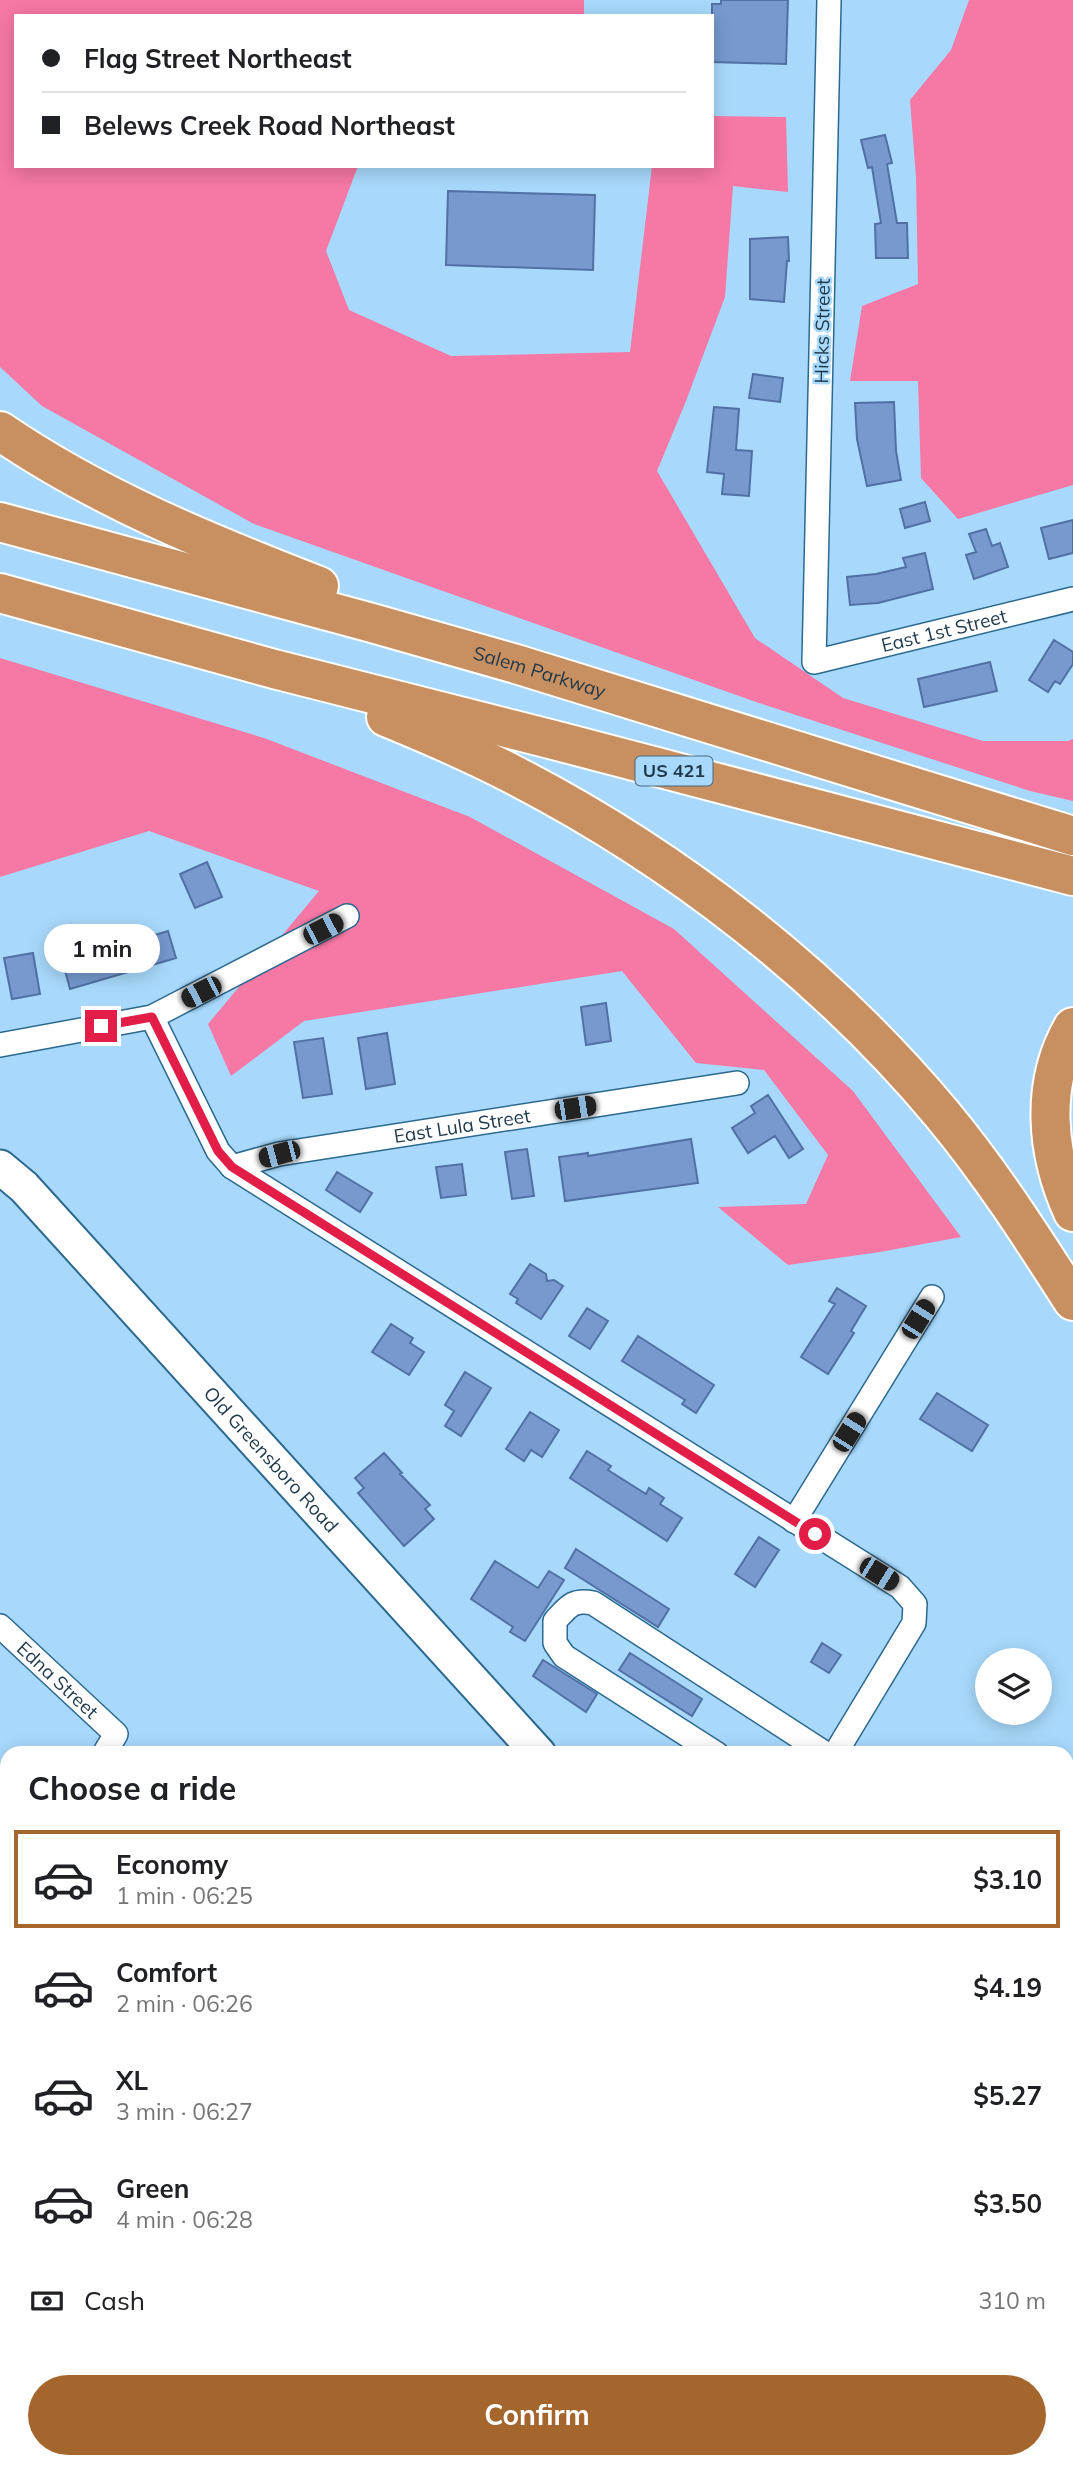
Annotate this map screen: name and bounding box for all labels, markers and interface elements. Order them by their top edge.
text: Flag Street Northeast [84,42,352,75]
text: Belews Creek Road Northeast [84,109,455,142]
street label: Hicks Street [809,278,835,384]
street label: East 1st Street [879,603,1010,657]
street label: Salem Parkway [471,640,609,703]
road number: US 421 [636,756,712,786]
car [300,910,347,948]
callout: 1 min [43,925,159,974]
text: 1 min [72,934,132,963]
car [178,973,225,1011]
route end [85,1010,117,1042]
car [553,1094,598,1122]
street label: East Lula Street [392,1103,532,1148]
car [256,1138,303,1170]
car [898,1296,939,1342]
street label: Old Greensboro Road [199,1381,344,1537]
car [829,1409,870,1455]
route start [799,1518,831,1550]
car [856,1554,903,1594]
street label: Edna Street [12,1636,104,1724]
map controls [975,1648,1052,1725]
button: layers [975,1648,1052,1725]
text: Choose a ride [28,1768,236,1808]
icon: car [32,1848,95,1911]
text: Economy [116,1848,228,1881]
text: $3.10 [973,1863,1042,1896]
text: 1 min · 06:25 [116,1881,253,1910]
icon: car [32,1956,95,2019]
text: Comfort [116,1956,217,1989]
text: $4.19 [973,1971,1042,2004]
text: 2 min · 06:26 [116,1989,253,2018]
icon: car [32,2064,95,2127]
text: XL [116,2064,148,2097]
text: $5.27 [973,2079,1042,2112]
text: 3 min · 06:27 [116,2097,253,2126]
icon: car [32,2172,95,2235]
text: Green [116,2172,189,2205]
text: $3.50 [973,2187,1042,2220]
text: 4 min · 06:28 [116,2205,253,2234]
icon: cash [28,2282,66,2320]
text: Cash [84,2284,145,2317]
text: 310 m [978,2286,1046,2315]
button: Confirm [28,2375,1046,2455]

